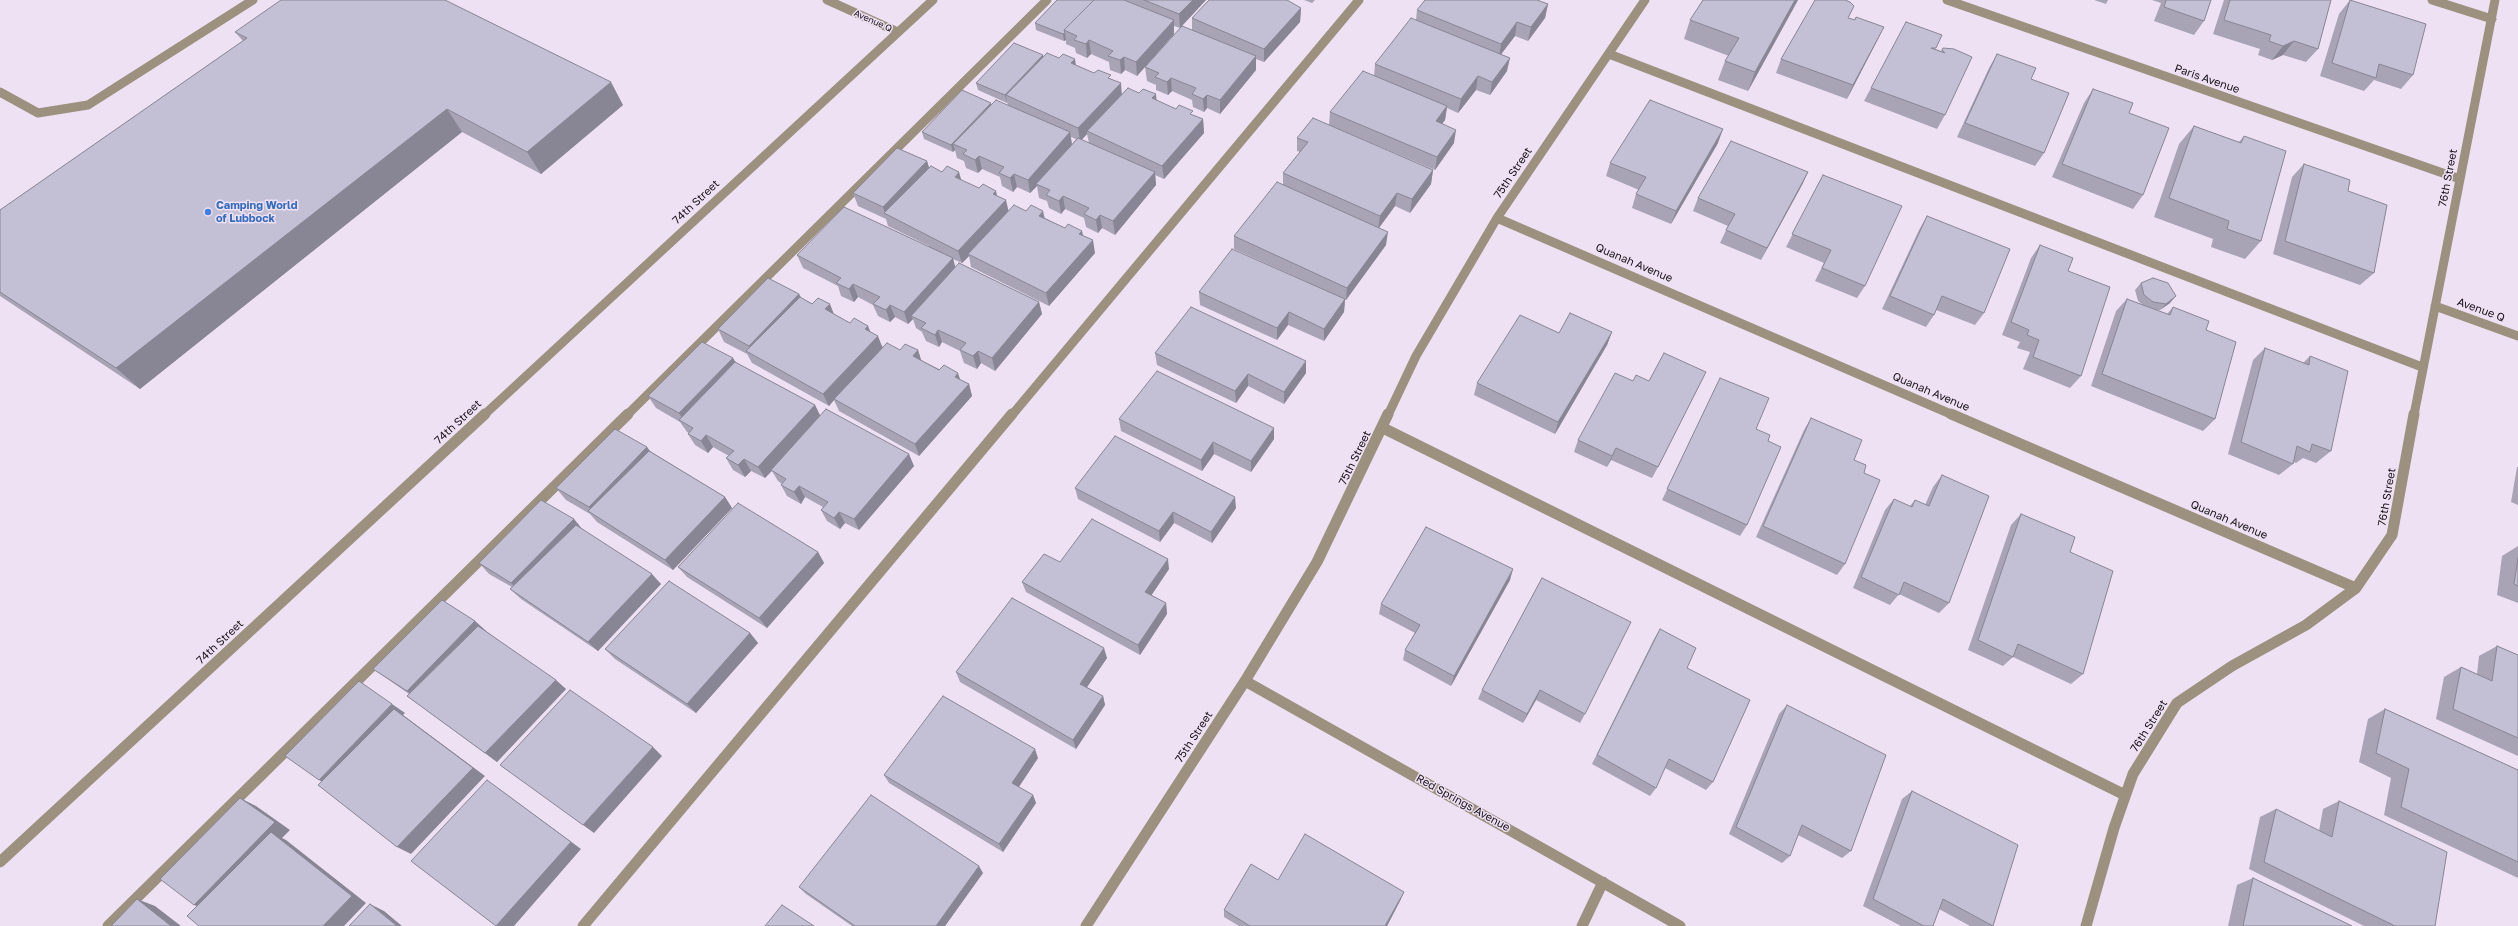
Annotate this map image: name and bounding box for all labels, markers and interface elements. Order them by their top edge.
street label: Avenue Q [852,8,894,34]
street label: Paris Avenue [2173,62,2241,96]
street label: 75th Street [1491,145,1535,201]
street label: 76th Street [2436,148,2460,208]
street label: 74th Street [670,177,722,227]
place label: Camping World of Lubbock [216,199,297,225]
marker: Camping World of Lubbock [203,207,213,217]
street label: Quanah Avenue [1594,241,1674,285]
street label: Avenue Q [2455,295,2507,325]
street label: Quanah Avenue [1891,370,1971,414]
street label: 74th Street [432,397,484,447]
street label: 75th Street [1336,429,1374,487]
street label: 76th Street [2375,467,2399,527]
street label: Quanah Avenue [2189,498,2269,542]
street label: 74th Street [194,617,246,667]
street label: 76th Street [2128,698,2170,754]
street label: 75th Street [1172,709,1216,765]
street label: Red Springs Avenue [1414,772,1512,834]

